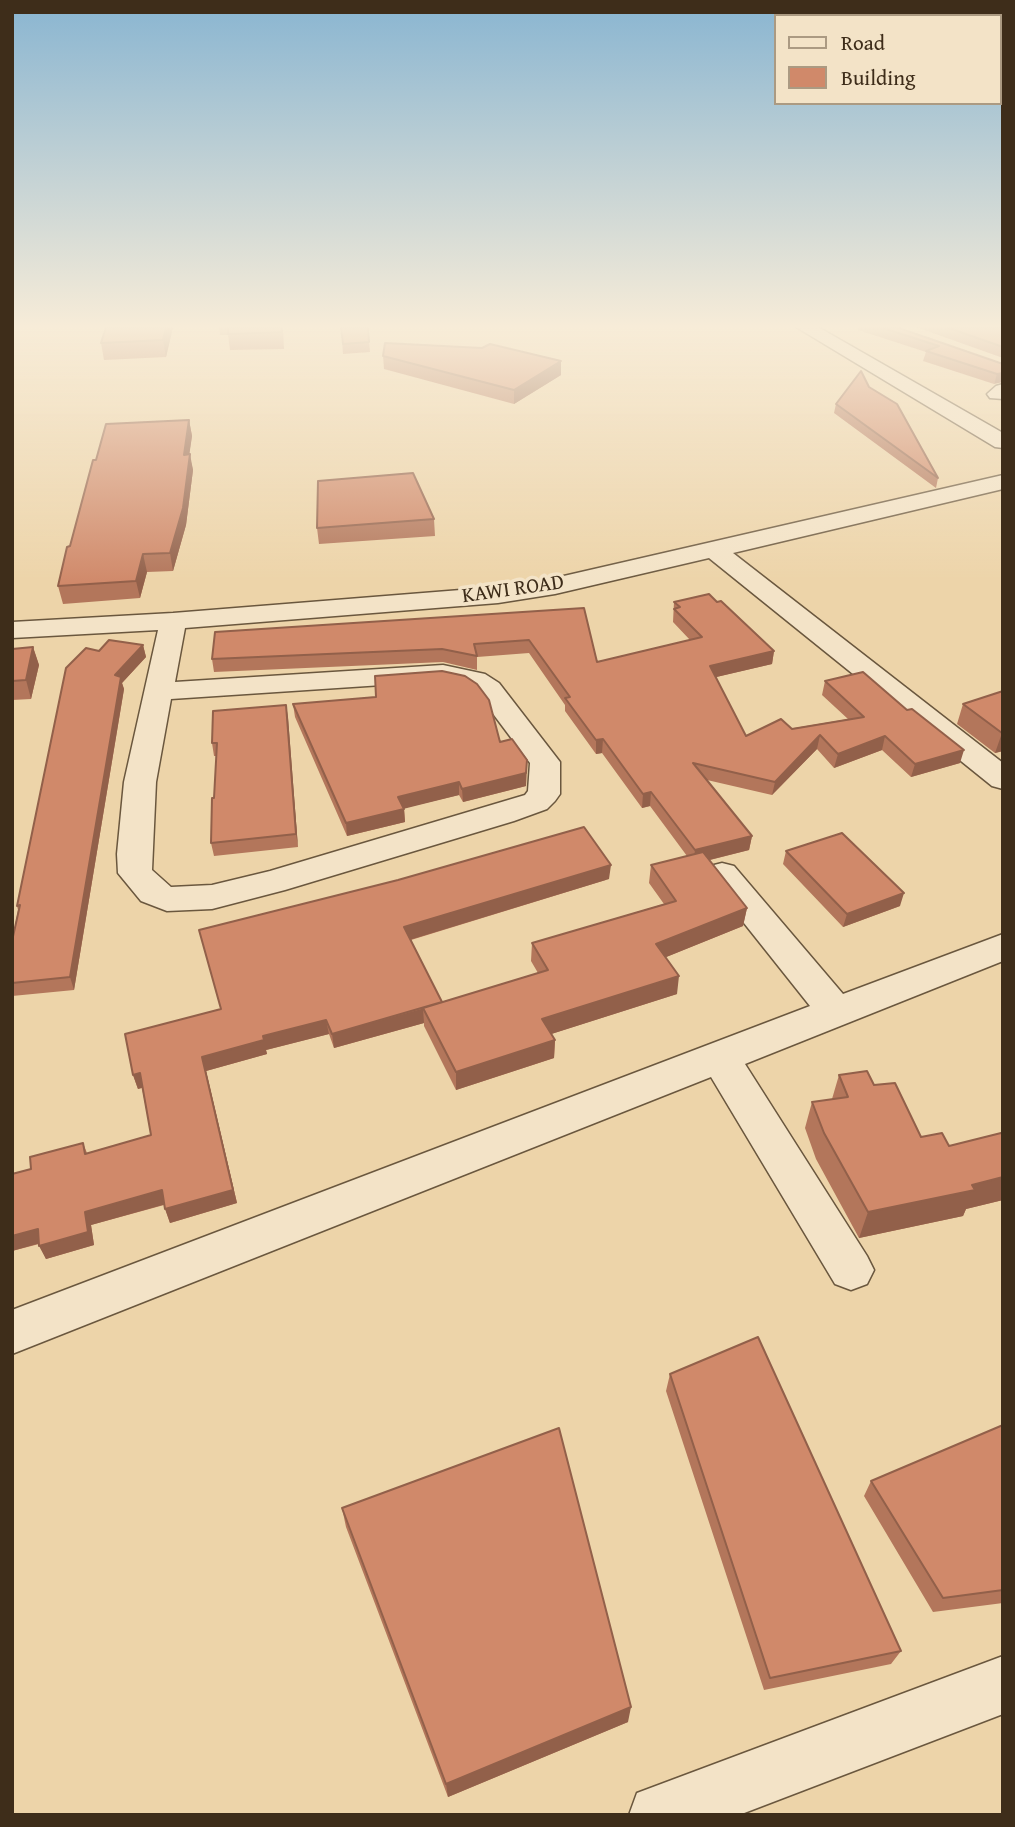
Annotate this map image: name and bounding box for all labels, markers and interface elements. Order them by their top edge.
legend [774,14,1001,105]
text: Road [841,27,885,58]
text: Building [841,62,915,93]
street label: KAWI ROAD [460,570,566,610]

